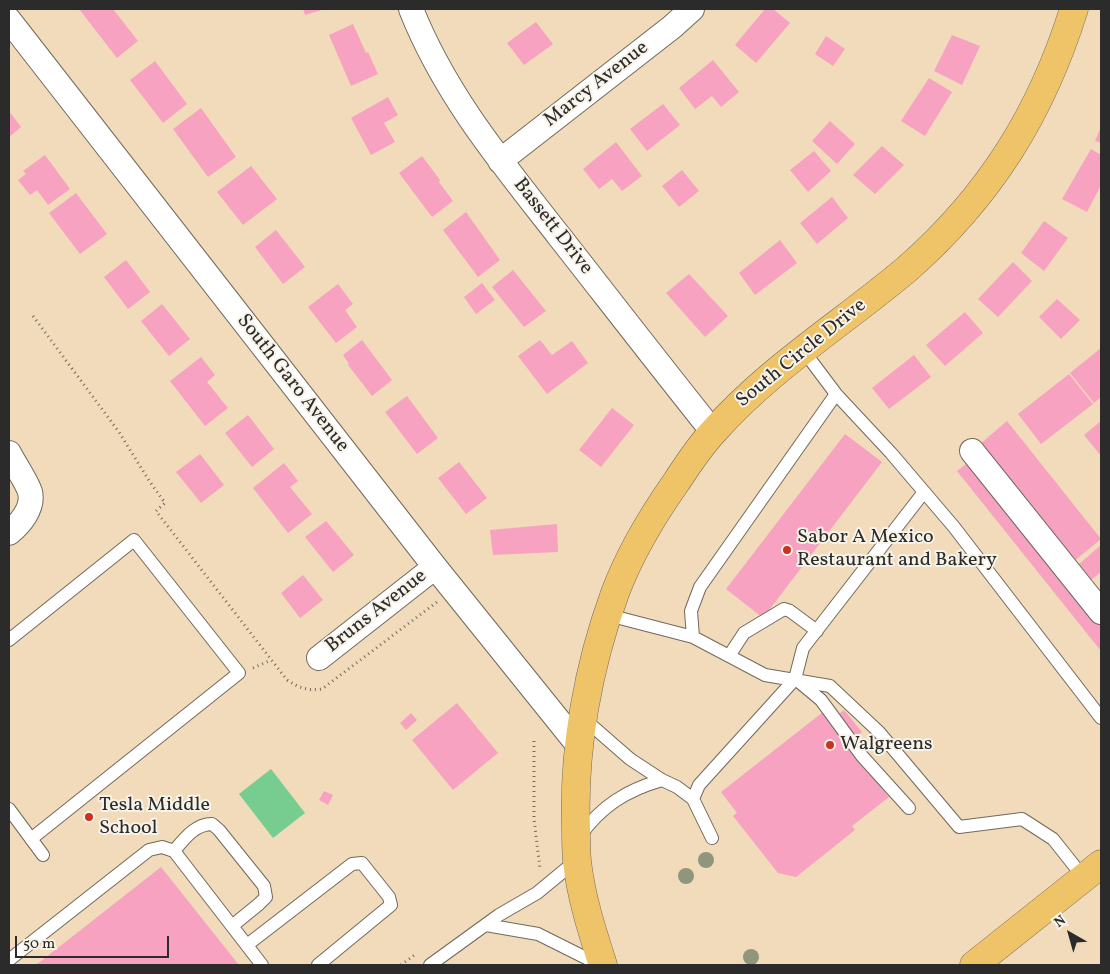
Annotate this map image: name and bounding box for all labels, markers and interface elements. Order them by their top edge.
street label: Marcy Avenue [540,37,654,133]
street label: Bassett Drive [507,174,597,280]
street label: South Circle Drive [732,294,872,414]
street label: South Garo Avenue [231,310,353,458]
place label: Sabor A Mexico Restaurant and Bakery [797,526,997,573]
marker: Sabor A Mexico Restaurant and Bakery [781,544,793,556]
street label: Bruns Avenue [322,565,432,659]
place label: Walgreens [840,733,933,757]
marker: Walgreens [824,739,836,751]
place label: Tesla Middle School [99,794,210,841]
marker: Tesla Middle School [83,811,95,823]
north arrow [1045,909,1095,959]
text: N [1051,911,1070,932]
scale bar [18,926,171,958]
text: 50 m [23,934,55,955]

